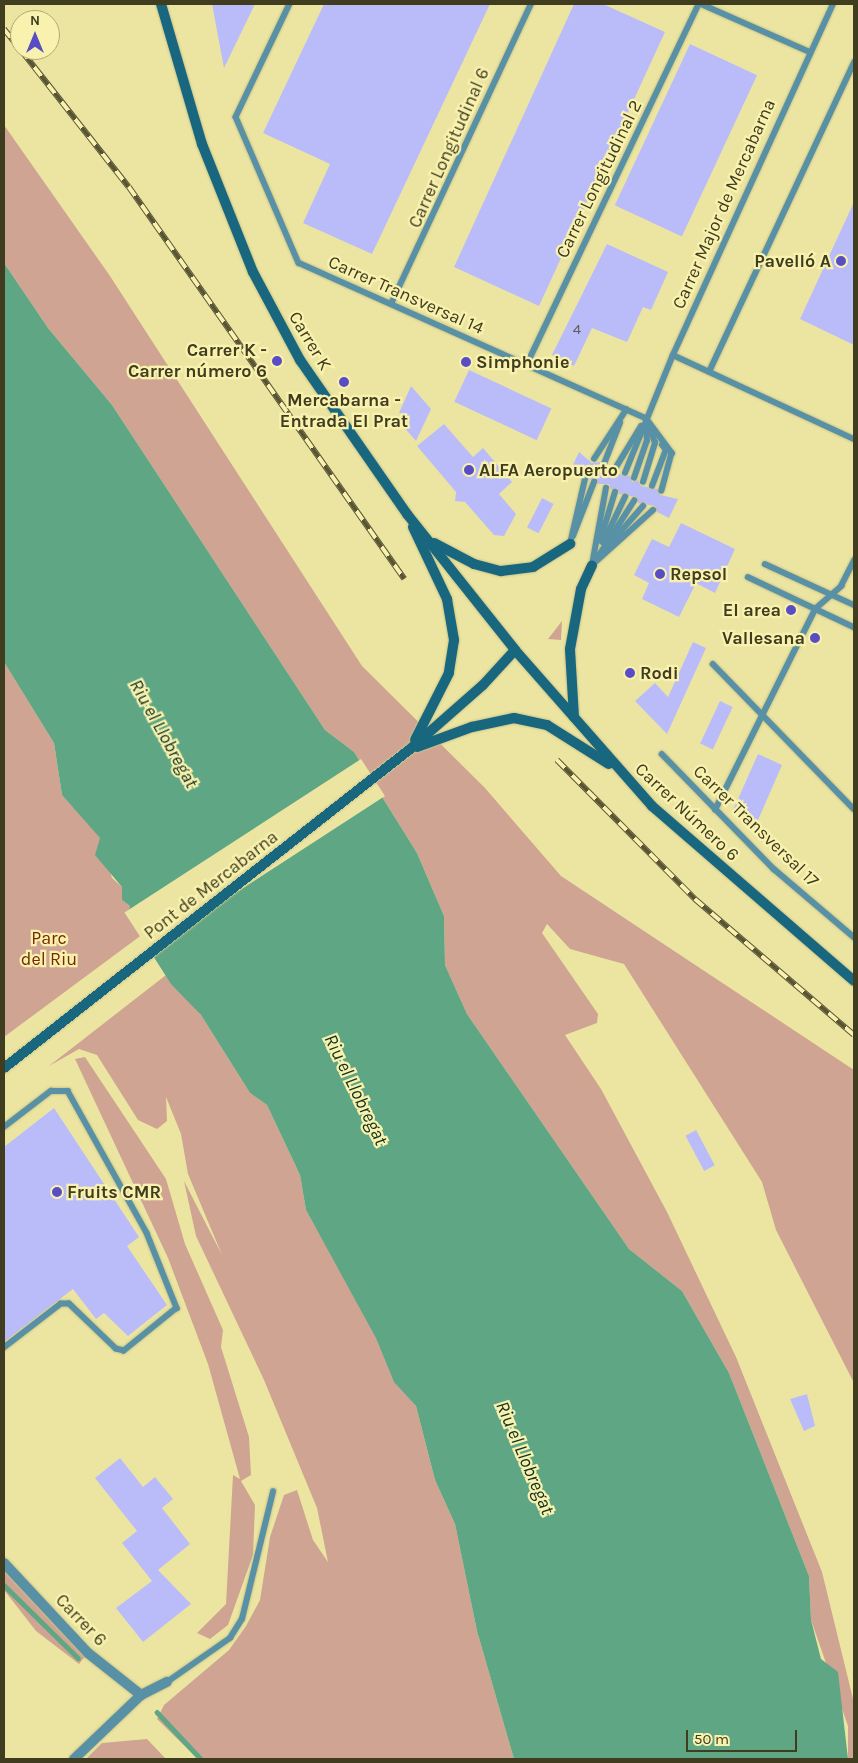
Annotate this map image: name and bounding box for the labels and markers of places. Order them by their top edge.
place label: Pavelló A [754,250,831,272]
marker: Pavelló A [835,255,847,267]
place label: Carrer K - Carrer número 6 [128,340,267,382]
place label: Simphonie [476,351,570,373]
marker: Carrer K - Carrer número 6 [271,355,283,367]
marker: Simphonie [460,356,472,368]
marker: Mercabarna - Entrada El Prat [338,376,350,388]
place label: Mercabarna - Entrada El Prat [280,390,408,432]
place label: ALFA Aeropuerto [479,459,618,481]
marker: ALFA Aeropuerto [463,464,475,476]
place label: Repsol [670,563,727,585]
marker: Repsol [654,568,666,580]
place label: El area [723,599,781,621]
marker: El area [785,604,797,616]
place label: Vallesana [722,627,805,649]
marker: Vallesana [809,632,821,644]
place label: Rodi [640,662,679,684]
marker: Rodi [624,667,636,679]
place label: Fruits CMR [67,1181,161,1203]
marker: Fruits CMR [51,1186,63,1198]

